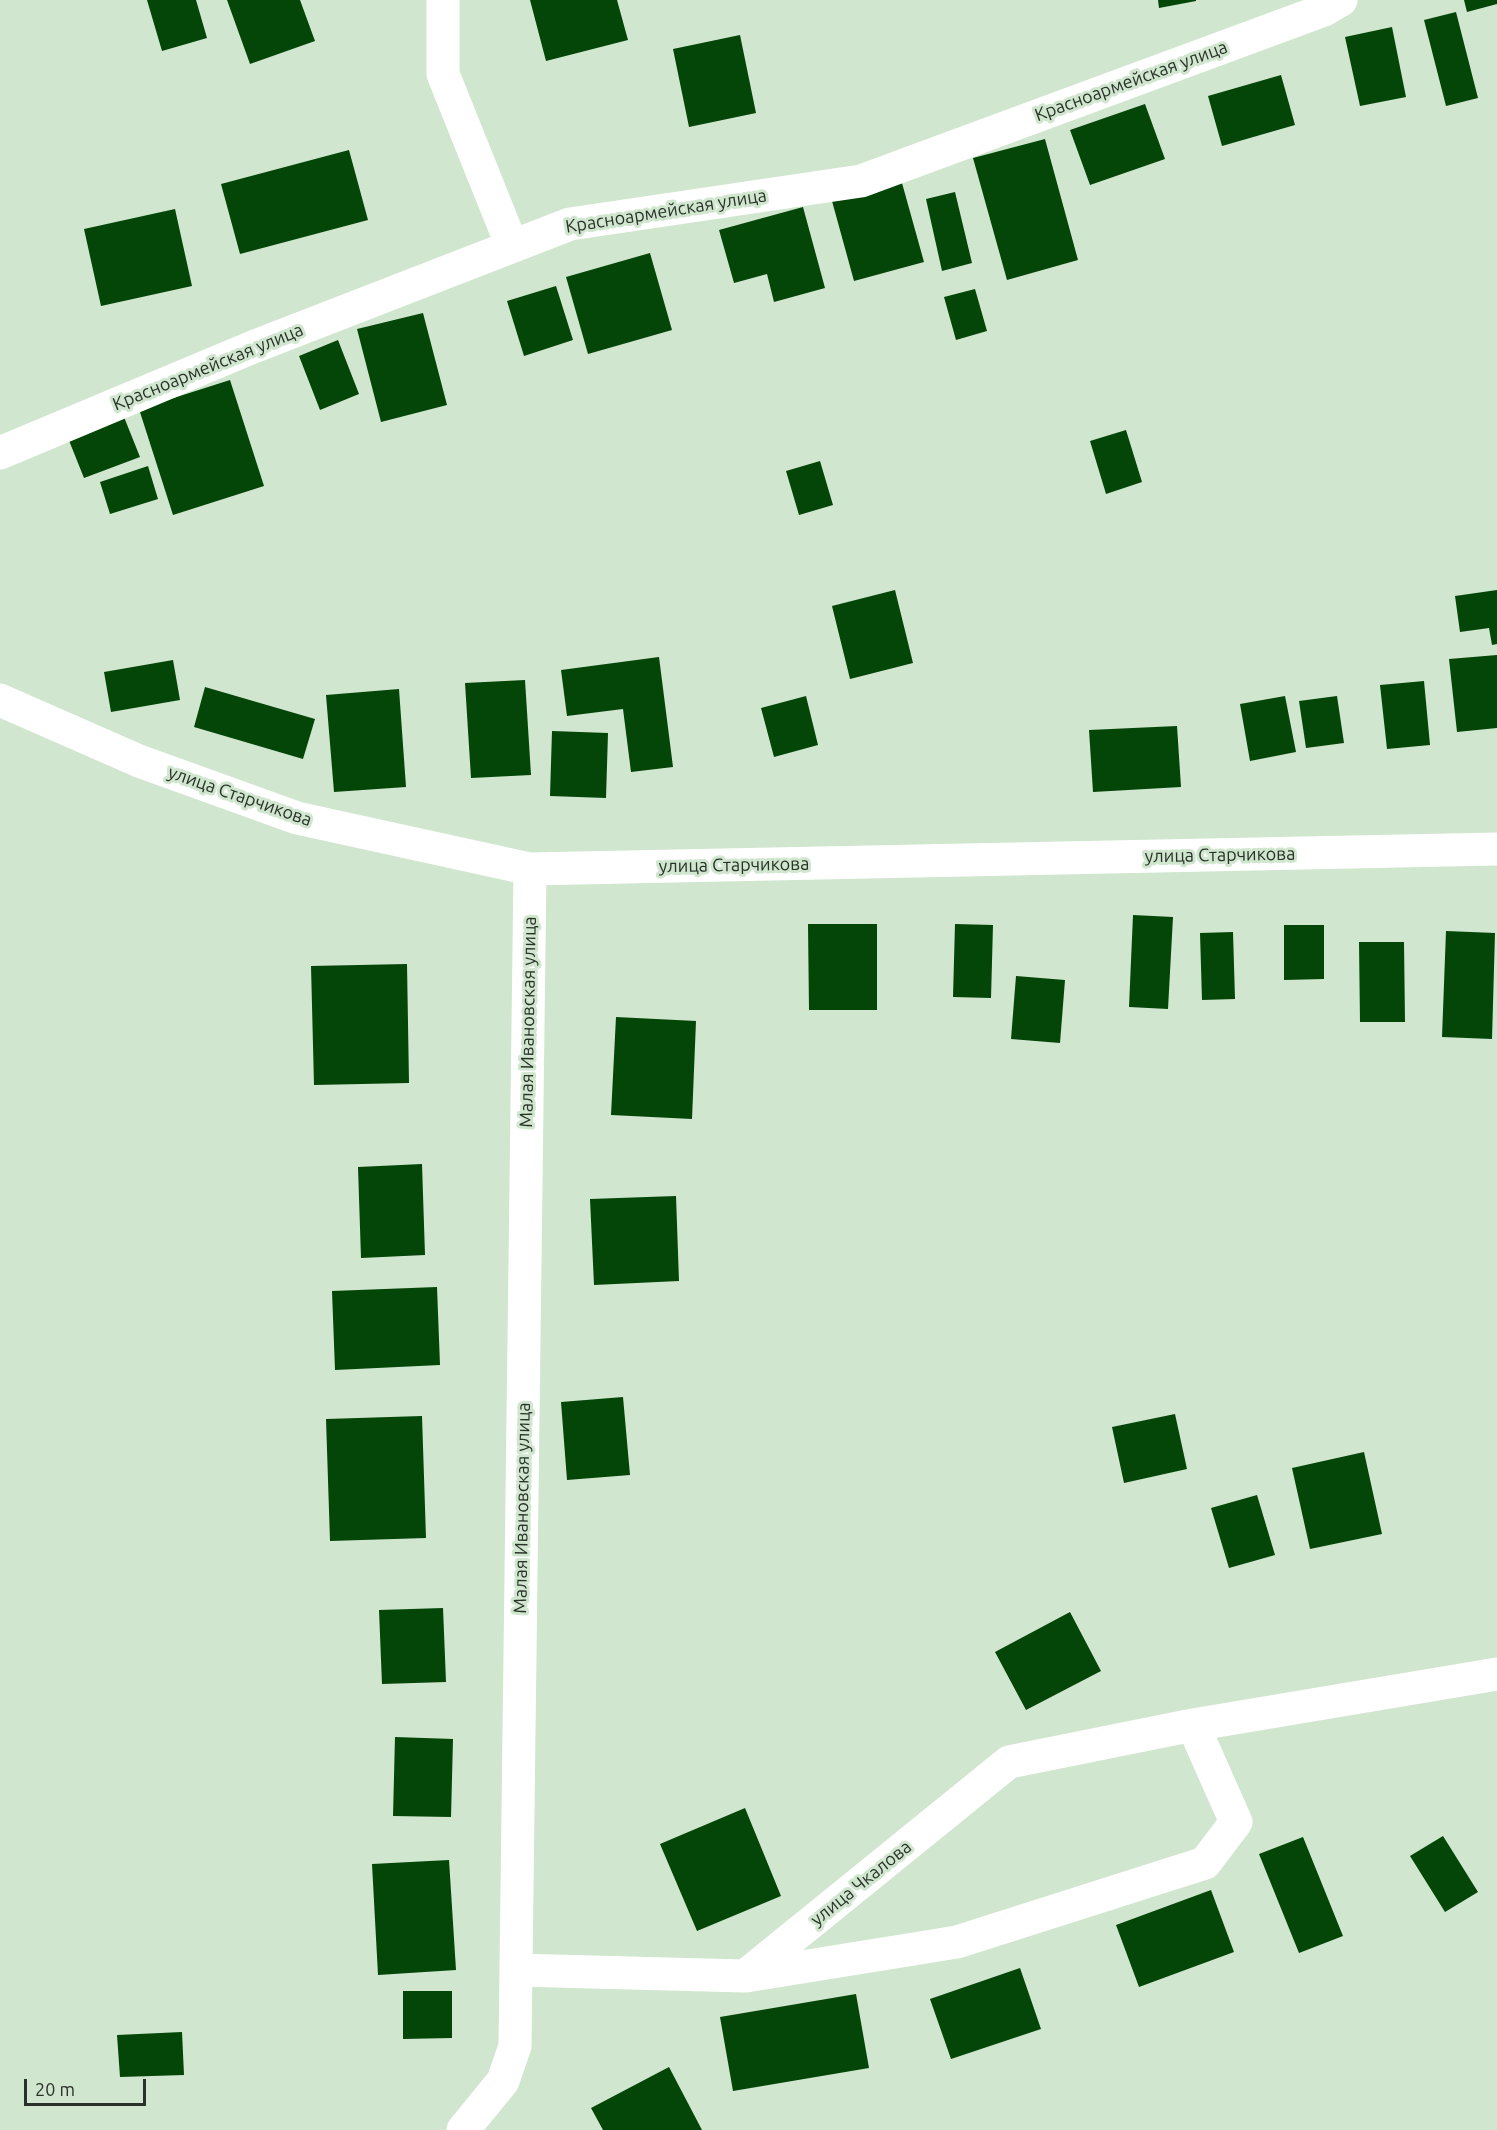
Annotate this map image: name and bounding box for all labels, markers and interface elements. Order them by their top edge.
street label: Красноармейская улица [1032,36,1230,126]
street label: Красноармейская улица [564,184,768,238]
street label: Красноармейская улица [110,319,306,415]
street label: улица Старчикова [165,761,315,831]
street label: улица Старчикова [1145,843,1295,867]
street label: улица Старчикова [659,853,809,877]
street label: Малая Ивановская улица [515,916,541,1128]
street label: Малая Ивановская улица [509,1402,535,1614]
street label: улица Чкалова [806,1836,916,1930]
scale bar [27,2067,148,2105]
text: 20 m [35,2079,75,2099]

